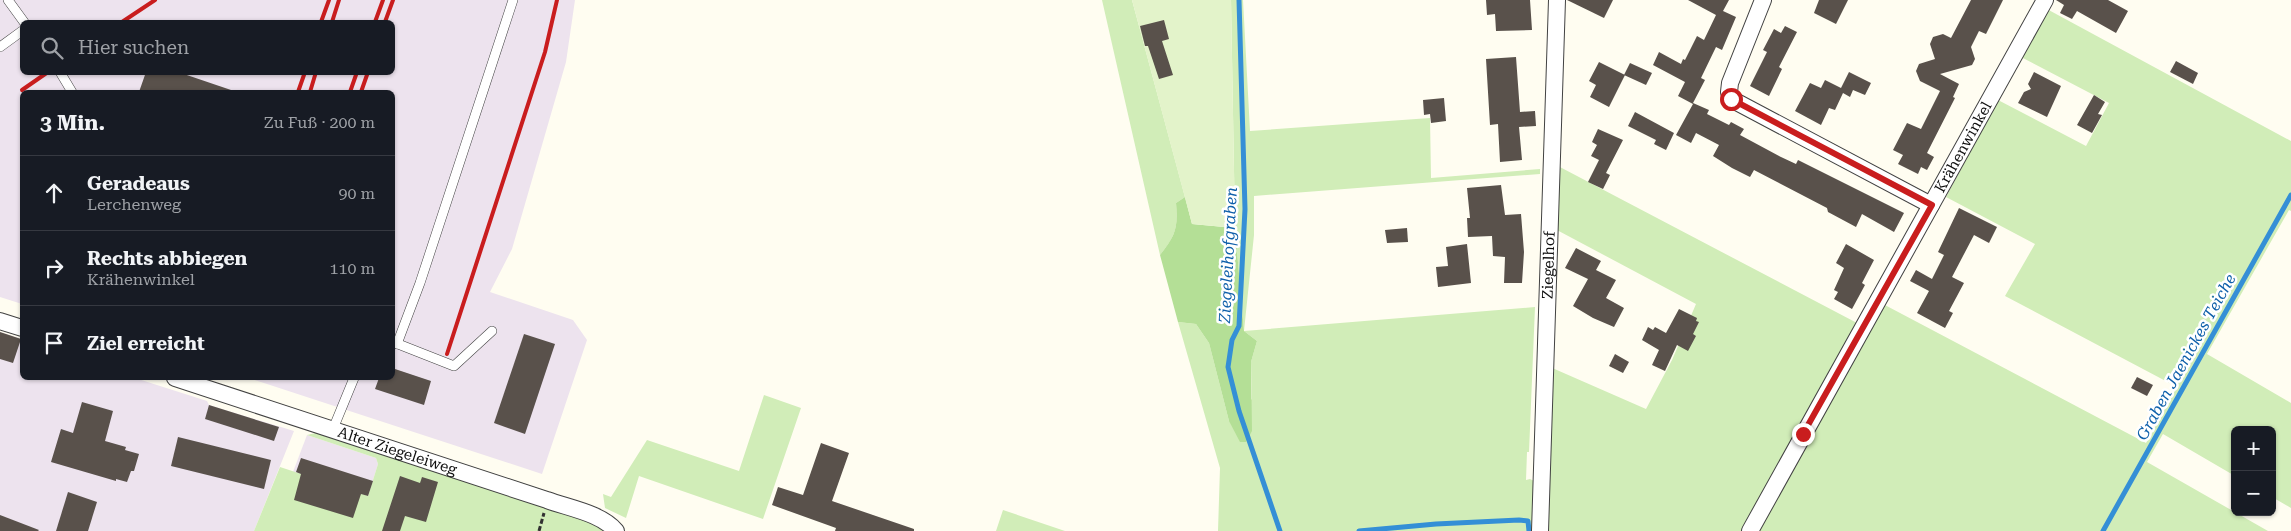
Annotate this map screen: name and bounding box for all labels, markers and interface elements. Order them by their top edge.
search box [20,20,395,75]
icon: search [38,34,66,62]
text: Hier suchen [78,36,189,59]
route start [1720,88,1743,111]
street label: Krähenwinkel [1931,98,1996,196]
text: 3 Min. [40,111,105,135]
text: Zu Fuß · 200 m [264,113,375,132]
text: Geradeaus [87,172,190,195]
icon: ahead [40,179,68,207]
text: 90 m [338,184,375,203]
water label: Ziegeleihofgraben [1215,187,1241,324]
text: Lerchenweg [87,195,181,214]
street label: Ziegelhof [1538,230,1559,299]
text: Rechts abbiegen [87,247,247,270]
icon: right [40,254,68,282]
text: 110 m [329,259,375,278]
text: Krähenwinkel [87,270,195,289]
water label: Graben Jaenickes Teiche [2132,271,2240,443]
icon: arrive [40,329,68,357]
text: Ziel erreicht [87,332,205,355]
street label: Alter Ziegeleiweg [336,423,460,479]
route end [1792,423,1815,446]
map controls [2231,426,2276,516]
button: + [2231,426,2276,471]
button: − [2231,471,2276,516]

